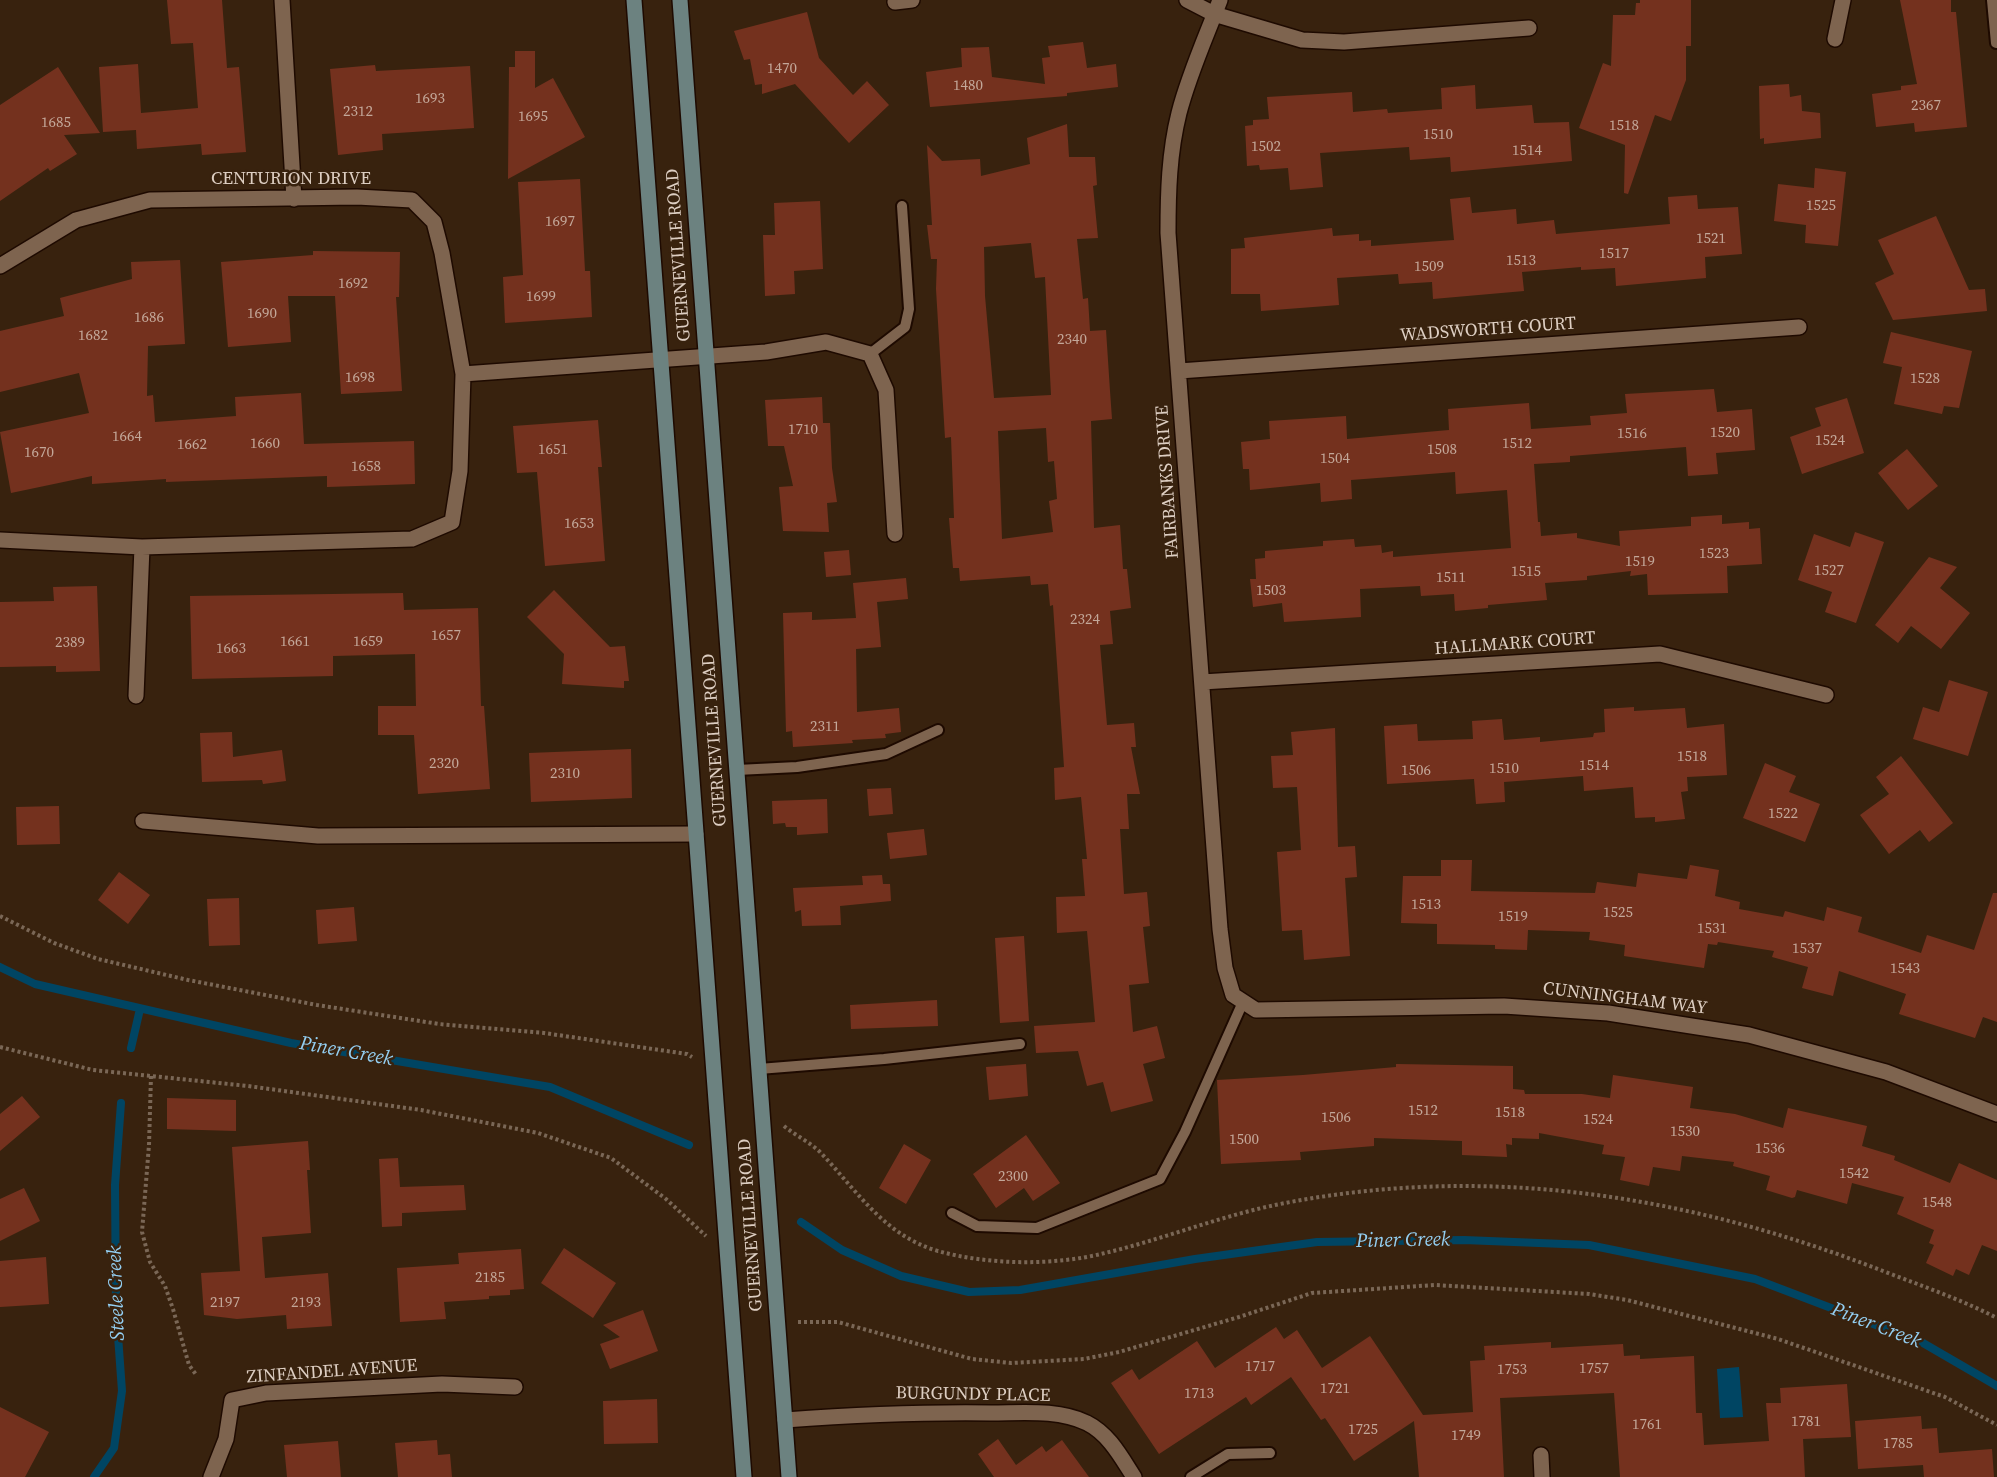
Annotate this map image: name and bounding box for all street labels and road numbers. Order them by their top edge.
street label: CENTURION DRIVE [211,168,371,190]
street label: GUERNEVILLE ROAD [662,168,696,342]
street label: WADSWORTH COURT [1399,313,1577,347]
street label: FAIRBANKS DRIVE [1152,404,1184,560]
street label: HALLMARK COURT [1434,628,1596,660]
street label: GUERNEVILLE ROAD [698,653,732,827]
street label: CUNNINGHAM WAY [1542,978,1708,1020]
street label: GUERNEVILLE ROAD [734,1138,768,1312]
street label: ZINFANDEL AVENUE [246,1355,418,1389]
street label: BURGUNDY PLACE [895,1383,1051,1407]

